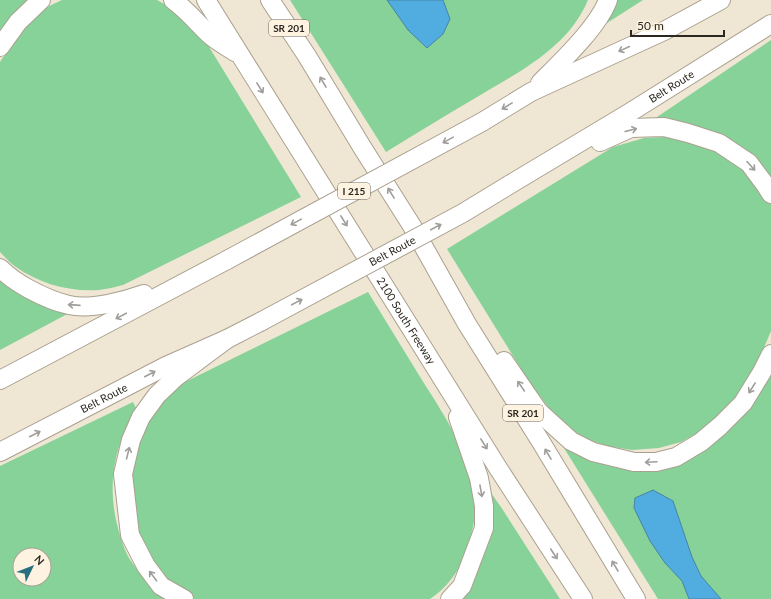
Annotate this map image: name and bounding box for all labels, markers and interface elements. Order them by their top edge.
scale bar [631,12,724,38]
text: 50 m [637,18,664,33]
road number: SR 201 [269,20,309,36]
one-way arrow [618,46,630,53]
street label: Belt Route [646,67,696,105]
one-way arrow [319,76,327,88]
one-way arrow [256,82,265,93]
one-way arrow [502,102,513,110]
one-way arrow [624,125,637,133]
one-way arrow [442,137,454,144]
one-way arrow [746,161,755,171]
road number: I 215 [338,183,370,199]
one-way arrow [387,188,395,199]
one-way arrow [340,215,348,226]
one-way arrow [291,219,303,227]
one-way arrow [429,223,441,230]
street label: Belt Route [367,233,418,268]
street label: 2100 South Freeway [374,274,439,367]
one-way arrow [290,298,302,305]
one-way arrow [68,301,81,308]
one-way arrow [115,313,127,320]
one-way arrow [144,370,156,377]
street label: Belt Route [78,380,129,415]
one-way arrow [517,381,525,392]
one-way arrow [748,382,756,393]
road number: SR 201 [503,405,543,421]
one-way arrow [28,430,40,437]
one-way arrow [480,438,488,450]
one-way arrow [125,447,132,460]
one-way arrow [544,448,552,460]
one-way arrow [645,458,658,465]
one-way arrow [477,484,485,497]
north arrow [12,547,52,587]
one-way arrow [550,548,558,559]
text: N [32,552,47,567]
one-way arrow [611,560,619,572]
one-way arrow [149,571,158,582]

